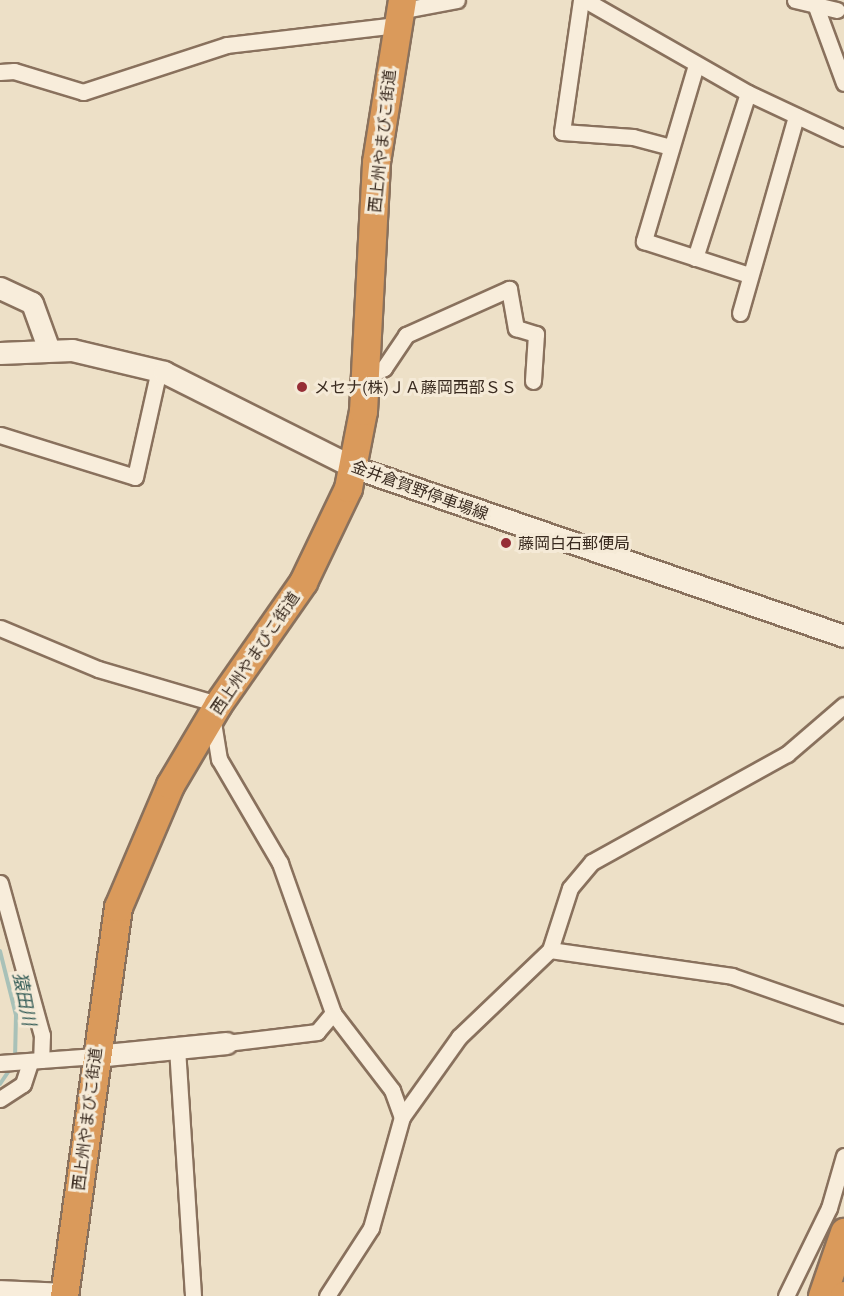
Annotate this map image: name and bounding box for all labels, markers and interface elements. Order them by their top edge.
street label: 西上州やまびこ街道 [365,68,399,214]
place label: メセナ(株)ＪＡ藤岡西部ＳＳ [314,377,517,397]
marker: メセナ(株)ＪＡ藤岡西部ＳＳ [295,380,309,394]
street label: 金井倉賀野停車場線 [349,456,491,524]
place label: 藤岡白石郵便局 [518,533,630,553]
marker: 藤岡白石郵便局 [499,536,513,550]
street label: 西上州やまびこ街道 [207,588,303,718]
water label: 猿田川 [8,970,40,1028]
street label: 西上州やまびこ街道 [69,1046,105,1192]

